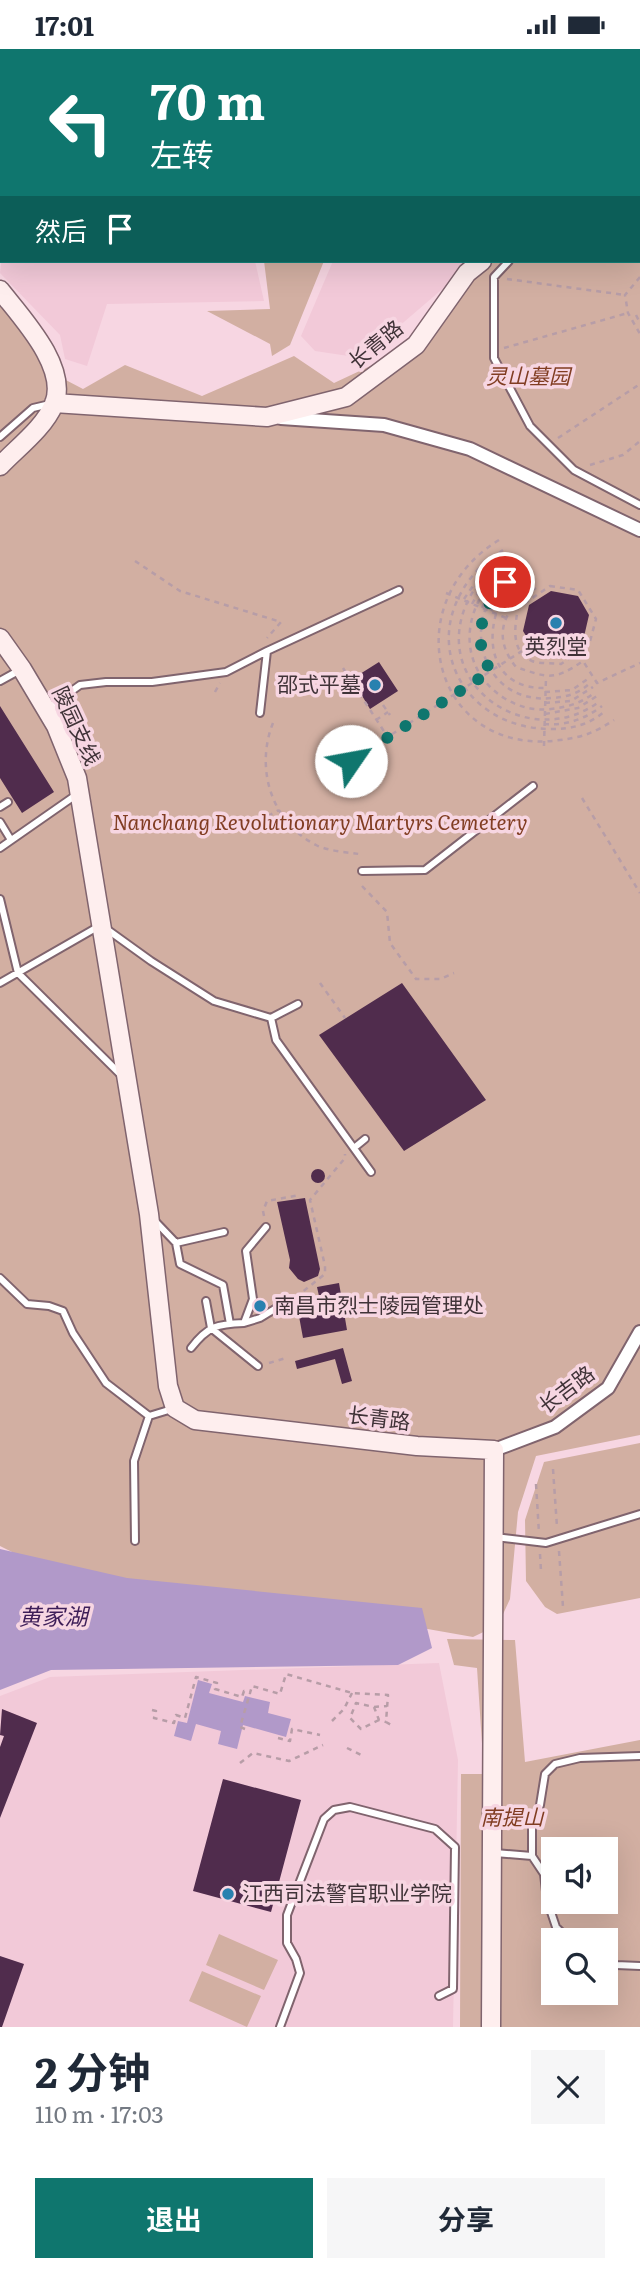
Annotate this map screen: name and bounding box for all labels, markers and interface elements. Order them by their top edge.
text: 17:01 [35,5,94,44]
text: 70 m [150,62,265,135]
icon: left [35,77,126,168]
text: 左转 [150,129,214,177]
text: 然后 [35,210,87,249]
icon: arrive [101,210,139,248]
street label: 长青路 [340,311,409,375]
park label: 灵山墓园 [486,359,573,390]
pin [475,552,535,612]
icon: arrive [486,563,524,601]
marker: 英烈堂 [548,615,564,631]
place label: 英烈堂 [525,629,588,660]
place label: 邵式平墓 [277,667,361,698]
marker: 邵式平墓 [367,677,383,693]
street label: 陵园支线 [46,680,110,770]
position arrow [314,724,388,798]
park label: Nanchang Revolutionary Martyrs Cemetery [112,805,528,836]
place label: 南昌市烈士陵园管理处 [274,1288,484,1319]
marker: 南昌市烈士陵园管理处 [252,1298,268,1314]
street label: 长吉路 [531,1357,600,1419]
street label: 长青路 [346,1397,412,1436]
water label: 黄家湖 [19,1598,91,1632]
park label: 南提山 [481,1800,545,1831]
map controls [541,1837,618,2005]
button: sound [541,1837,618,1914]
place label: 江西司法警官职业学院 [242,1876,452,1907]
marker: 江西司法警官职业学院 [220,1886,236,1902]
button: search [541,1928,618,2005]
text: 2 分钟 [35,2039,150,2101]
button: close [531,2050,605,2124]
text: 110 m · 17:03 [35,2096,164,2130]
button: 退出 [35,2178,313,2258]
button: 分享 [327,2178,605,2258]

